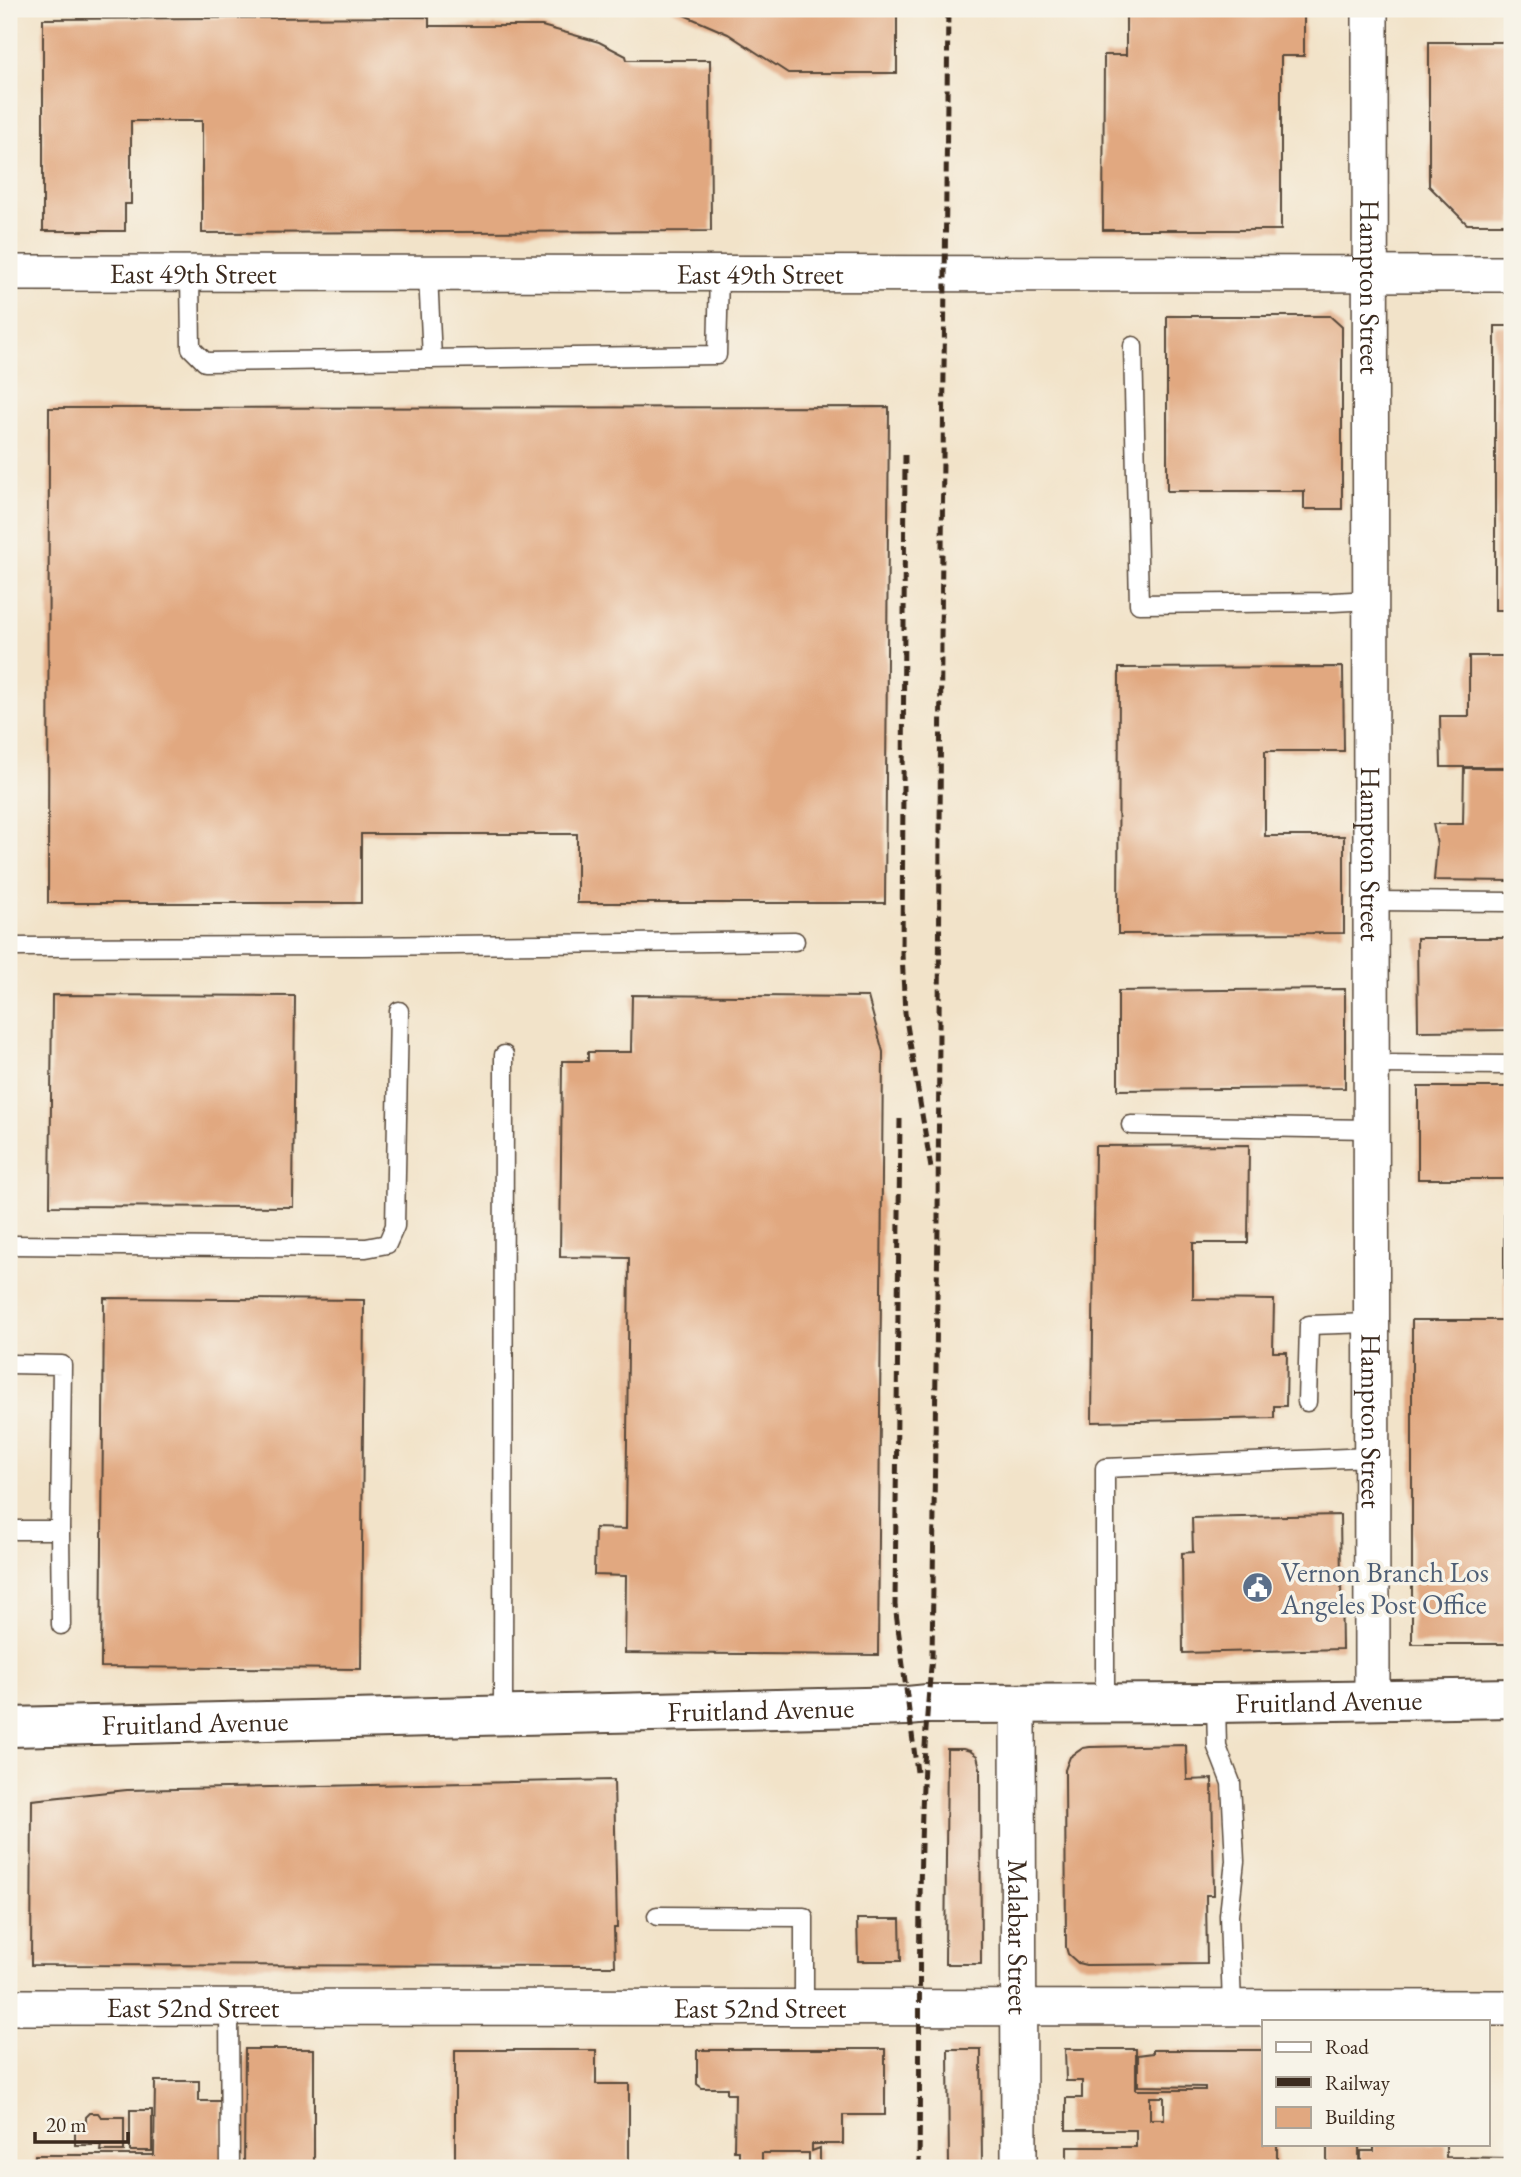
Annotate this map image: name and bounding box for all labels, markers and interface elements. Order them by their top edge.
street label: Hampton Street [1352,200,1388,375]
street label: East 49th Street [109,255,277,291]
street label: East 49th Street [676,255,844,292]
street label: Hampton Street [1353,767,1389,942]
street label: Hampton Street [1354,1334,1390,1509]
place label: Vernon Branch Los Angeles Post Office [1280,1554,1489,1622]
public building icon: Vernon Branch Los Angeles Post Office [1241,1571,1275,1605]
street label: Fruitland Avenue [1235,1682,1423,1721]
street label: Fruitland Avenue [667,1689,855,1730]
street label: Fruitland Avenue [101,1702,289,1743]
street label: Malabar Street [1000,1859,1037,2015]
street label: East 52nd Street [107,1989,280,2025]
street label: East 52nd Street [674,1989,847,2026]
legend [1262,2020,1490,2146]
text: Road [1325,2033,1369,2060]
text: Railway [1325,2069,1391,2096]
scale bar [35,2100,128,2144]
text: Building [1325,2103,1395,2130]
text: 20 m [46,2111,87,2138]

